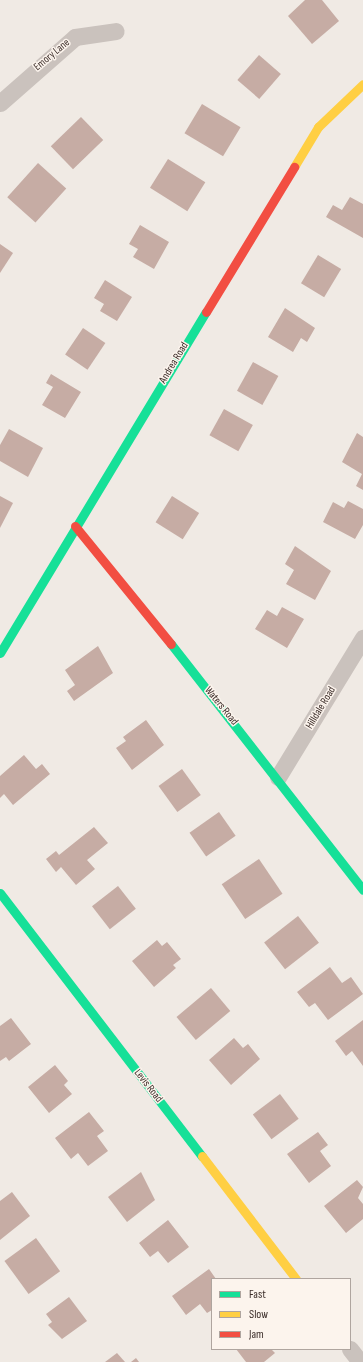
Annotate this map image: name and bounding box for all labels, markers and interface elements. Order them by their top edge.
street label: Emory Lane [31,36,73,74]
street label: Andrea Road [157,340,191,386]
street label: Waters Road [201,684,241,728]
street label: Hilldale Road [303,684,339,732]
street label: Levis Road [131,1067,165,1105]
legend [211,1278,351,1350]
text: Fast [249,1287,266,1302]
text: Slow [249,1307,268,1322]
text: Jam [249,1327,264,1342]

